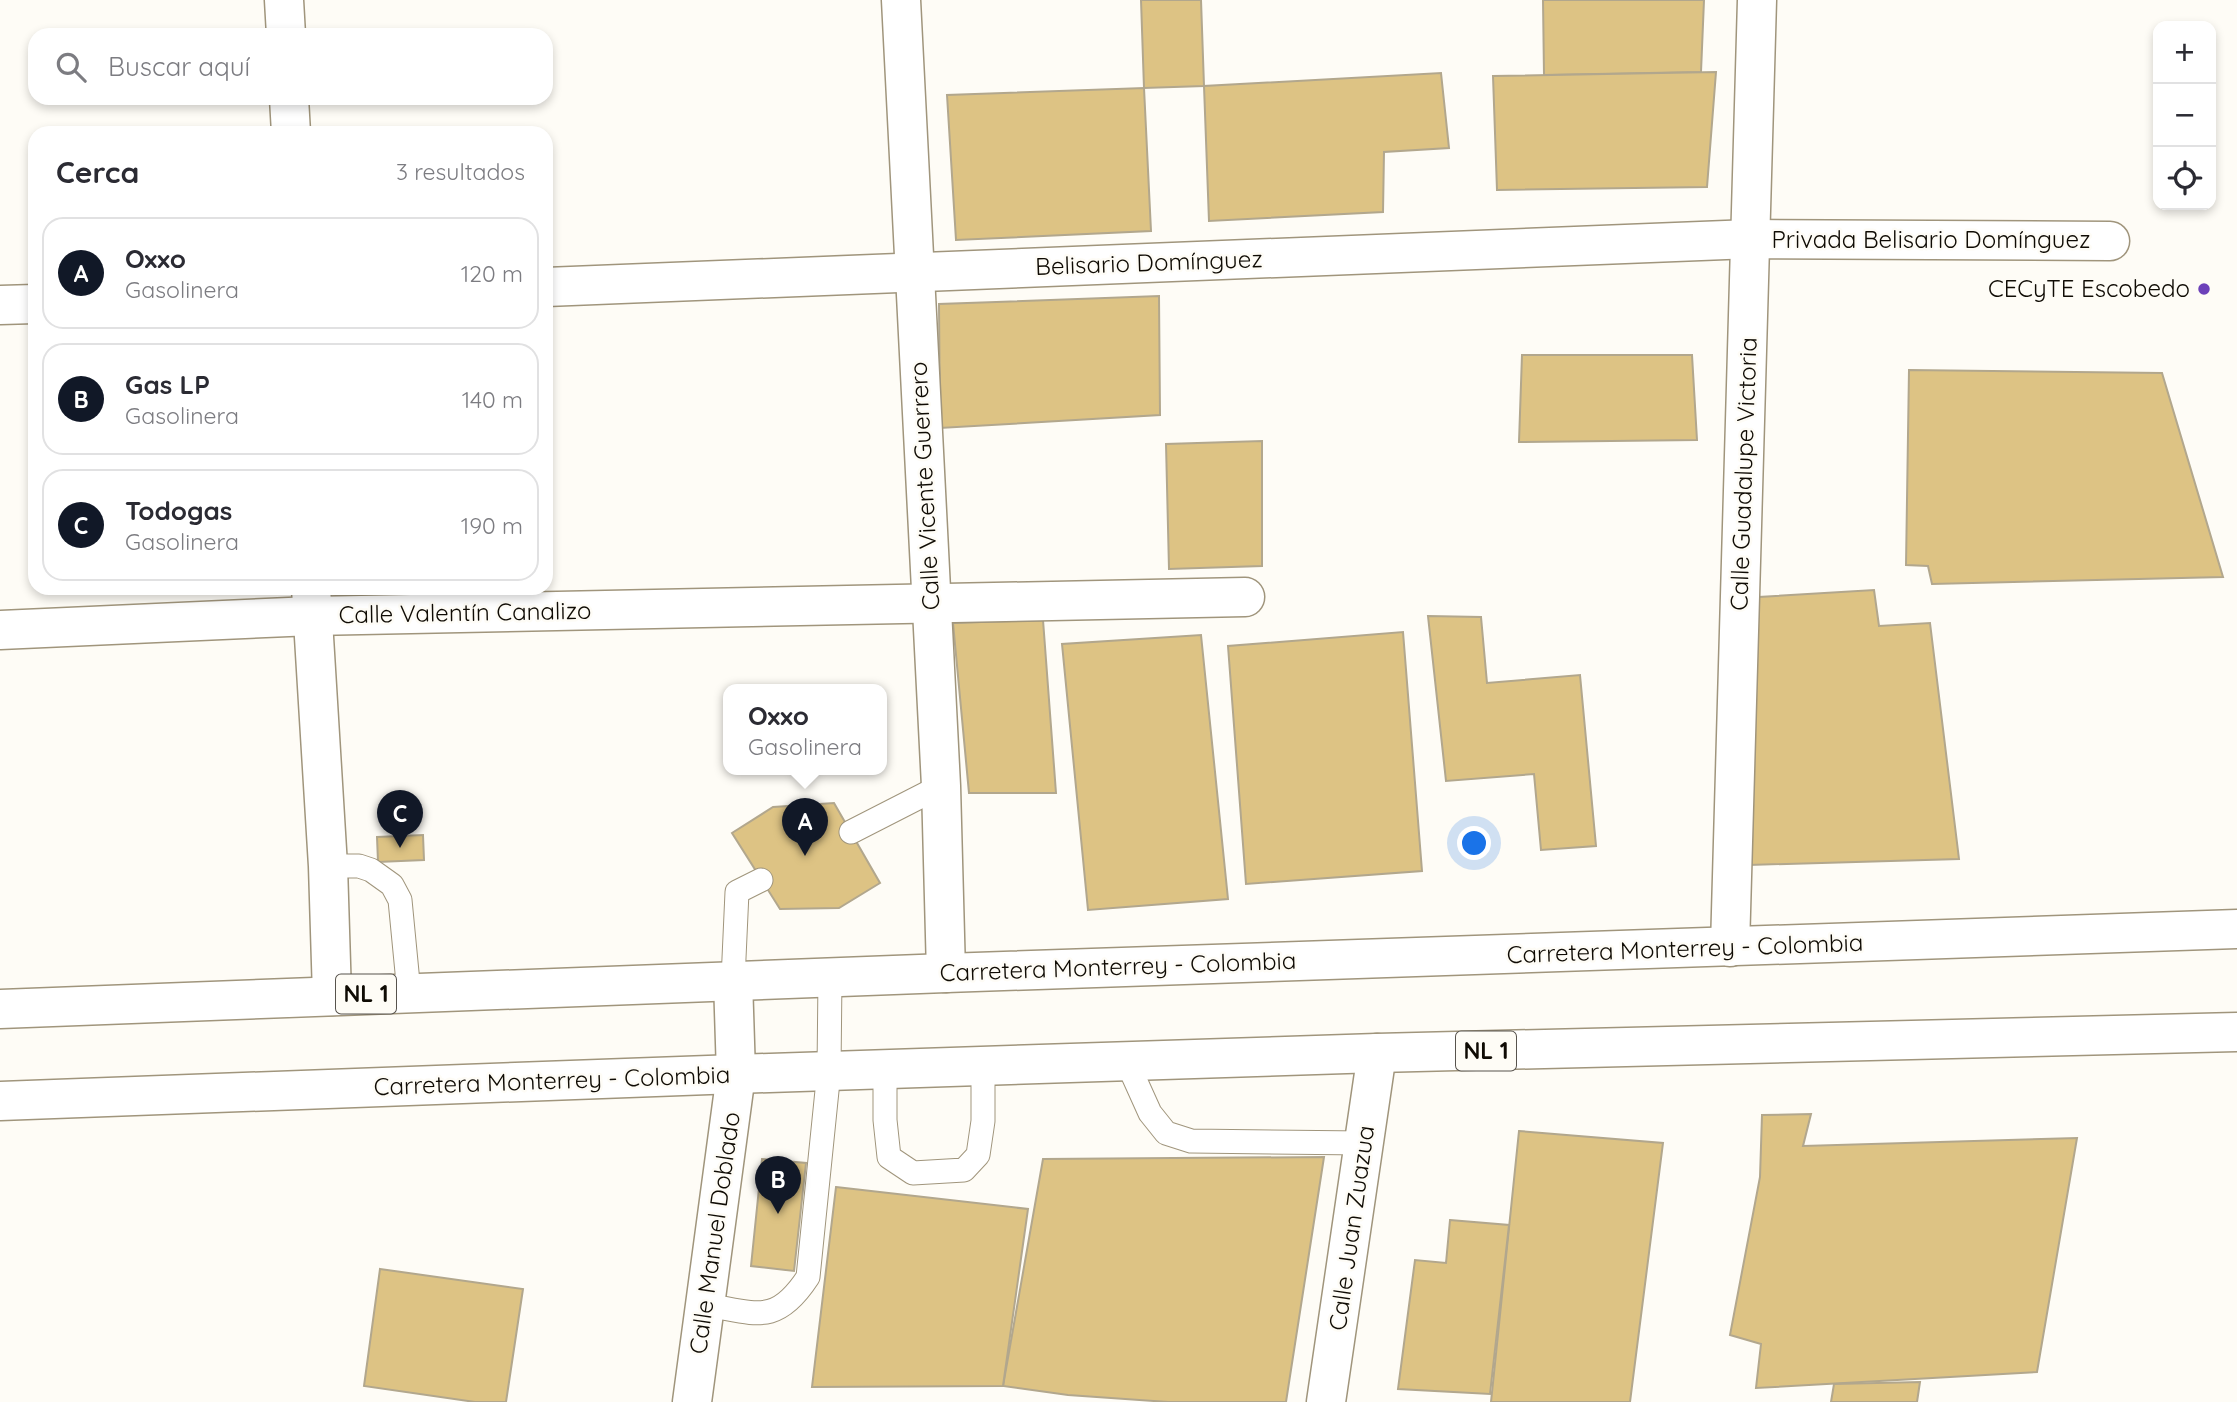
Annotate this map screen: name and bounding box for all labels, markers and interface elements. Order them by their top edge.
map controls [2153,21,2216,210]
button: + [2153,21,2216,84]
search box [28,28,553,105]
icon: search [52,48,90,86]
text: Buscar aquí [108,50,250,83]
button: − [2153,84,2216,147]
button: locate [2153,147,2216,210]
text: Cerca [56,153,139,191]
text: 3 resultados [396,157,525,186]
street label: Privada Belisario Domínguez [1771,224,2091,254]
text: Oxxo [125,242,186,275]
street label: Belisario Domínguez [1035,243,1263,281]
text: A [74,259,88,288]
text: 120 m [461,259,523,288]
place label: CECyTE Escobedo [1988,273,2190,303]
text: Gasolinera [125,275,239,304]
marker: CECyTE Escobedo [2196,281,2212,297]
street label: Calle Guadalupe Victoria [1723,337,1763,611]
street label: Calle Vicente Guerrero [903,361,945,611]
text: Gas LP [125,368,210,401]
text: B [73,385,89,414]
text: 140 m [462,385,523,414]
text: Gasolinera [125,401,239,430]
text: Todogas [125,494,232,527]
text: C [74,511,88,540]
text: 190 m [461,511,523,540]
text: Gasolinera [125,527,239,556]
street label: Calle Valentín Canalizo [338,595,592,629]
popup [723,684,887,775]
text: Oxxo [748,699,809,732]
text: Gasolinera [748,732,862,761]
pin: C [377,790,423,848]
pin: A [782,798,828,856]
your location [1457,826,1491,860]
street label: Carretera Monterrey - Colombia [1506,927,1864,969]
street label: Carretera Monterrey - Colombia [939,945,1297,987]
road number: NL 1 [336,974,396,1014]
road number: NL 1 [1456,1032,1516,1070]
street label: Carretera Monterrey - Colombia [373,1059,731,1101]
street label: Calle Manuel Doblado [682,1110,746,1356]
street label: Calle Juan Zuazua [1322,1123,1380,1332]
pin: B [755,1156,801,1214]

